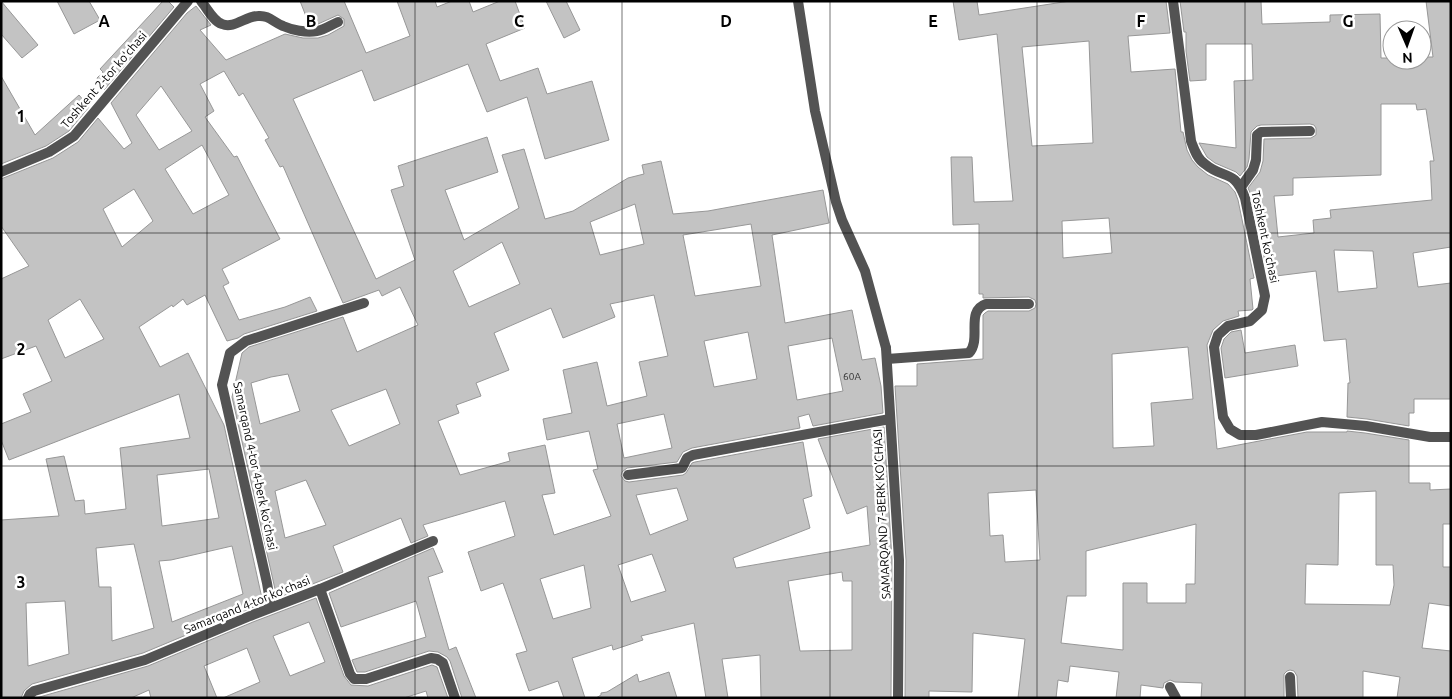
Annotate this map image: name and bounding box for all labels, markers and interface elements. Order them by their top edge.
text: A [98,12,110,30]
text: B [306,12,316,30]
text: C [514,12,524,30]
text: D [720,12,732,30]
text: E [928,12,938,30]
text: F [1137,12,1146,30]
text: G [1342,12,1354,30]
north arrow [1382,20,1432,70]
street label: Toshkent 2-tor koʻchasi [58,29,149,131]
text: N [1402,50,1413,66]
text: 1 [16,107,26,125]
street label: Toshkent koʻchasi [1249,189,1282,284]
text: 2 [16,340,26,358]
house number: 60А [843,371,861,382]
street label: Samarqand 4-tor 4-berk koʻchasi [231,380,280,551]
street label: SAMARQAND 7-BERK KO'CHASI [871,429,892,600]
text: 3 [16,573,26,591]
street label: Samarqand 4-tor koʻchasi [182,573,312,636]

